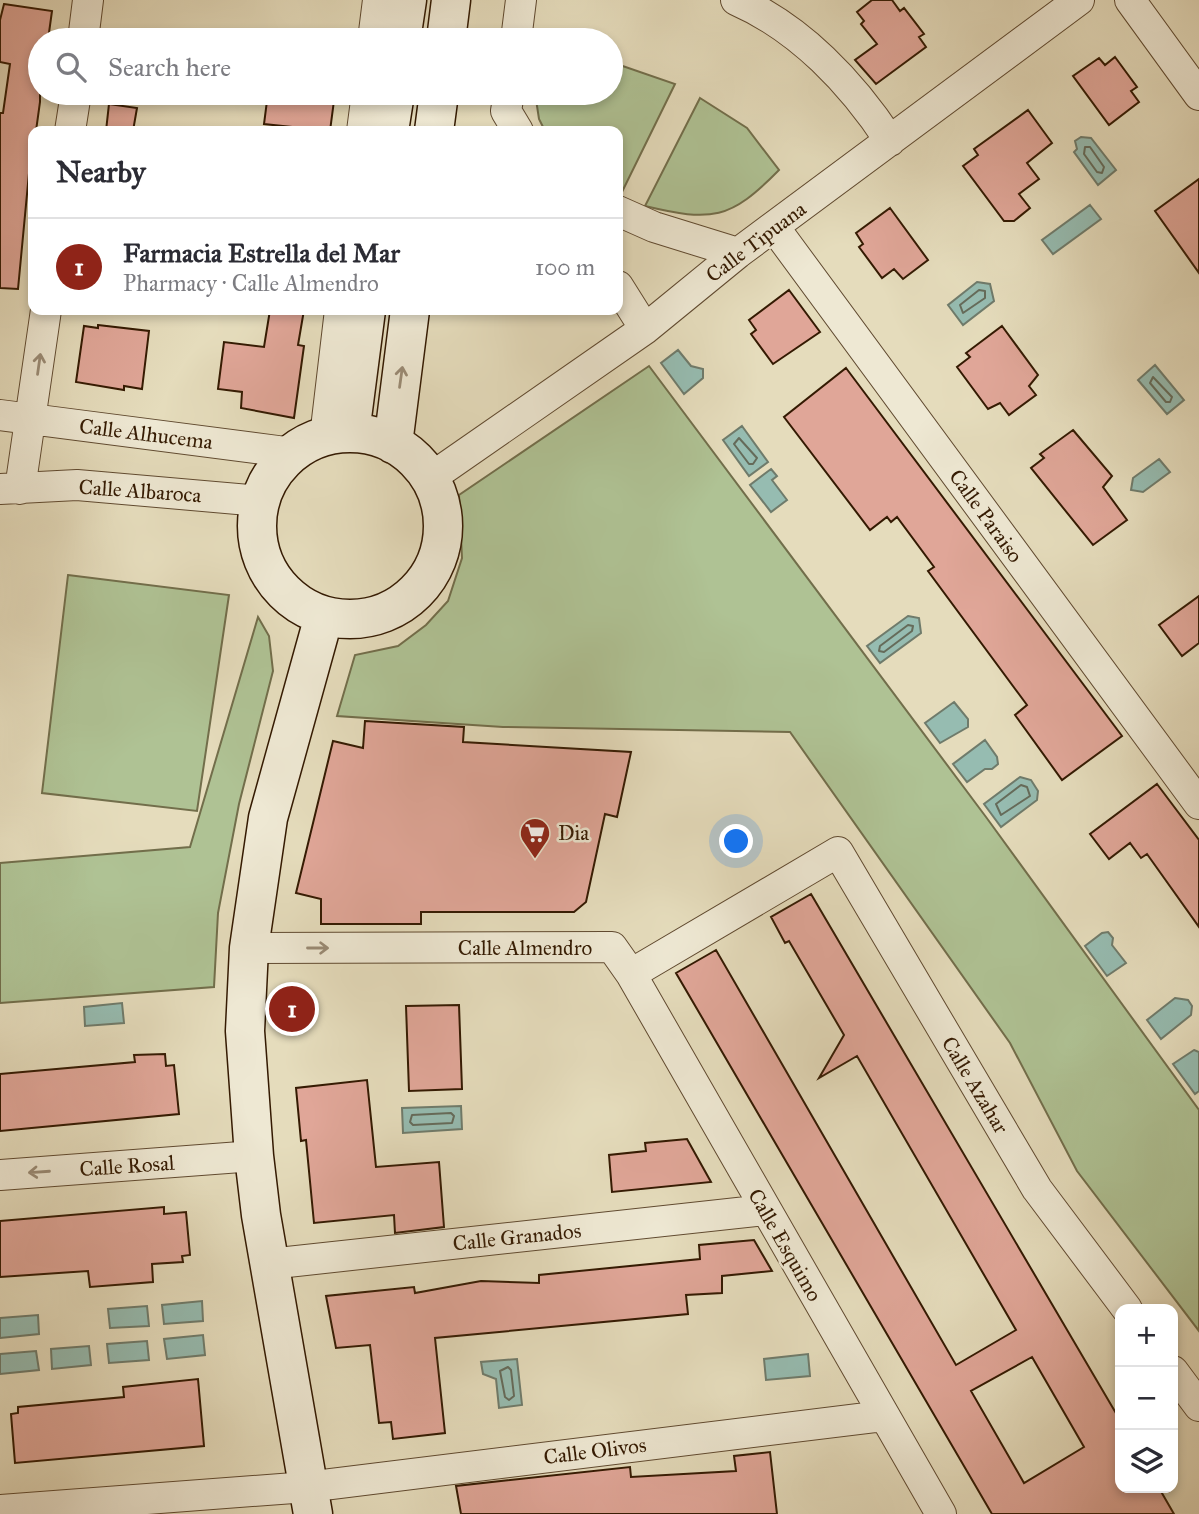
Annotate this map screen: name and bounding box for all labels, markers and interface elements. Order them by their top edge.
search box [28,28,623,105]
icon: search [52,48,90,86]
text: Search here [108,51,231,83]
text: Nearby [56,154,146,190]
street label: Calle Tipuana [701,196,811,288]
text: Farmacia Estrella del Mar [123,237,400,269]
text: 1 [74,253,84,281]
text: 100 m [535,253,595,281]
text: Pharmacy · Calle Almendro [123,269,379,297]
one-way arrow [32,354,45,376]
one-way arrow [395,366,408,389]
street label: Calle Alhucema [78,413,214,455]
street label: Calle Paraiso [943,464,1029,568]
street label: Calle Albaroca [78,474,202,508]
supermarket icon: Dia [518,816,552,860]
place label: Dia [558,820,589,846]
your location [719,824,753,858]
street label: Calle Almendro [458,935,592,961]
one-way arrow [306,941,329,955]
pin: 1 [269,983,315,1035]
street label: Calle Azahar [936,1032,1014,1138]
street label: Calle Rosal [79,1150,176,1182]
one-way arrow [28,1166,51,1179]
street label: Calle Esquimo [742,1184,828,1306]
street label: Calle Granados [451,1217,583,1257]
map controls [1115,1304,1178,1493]
button: + [1115,1304,1178,1367]
button: − [1115,1367,1178,1430]
button: layers [1115,1430,1178,1493]
street label: Calle Olivos [542,1432,648,1470]

